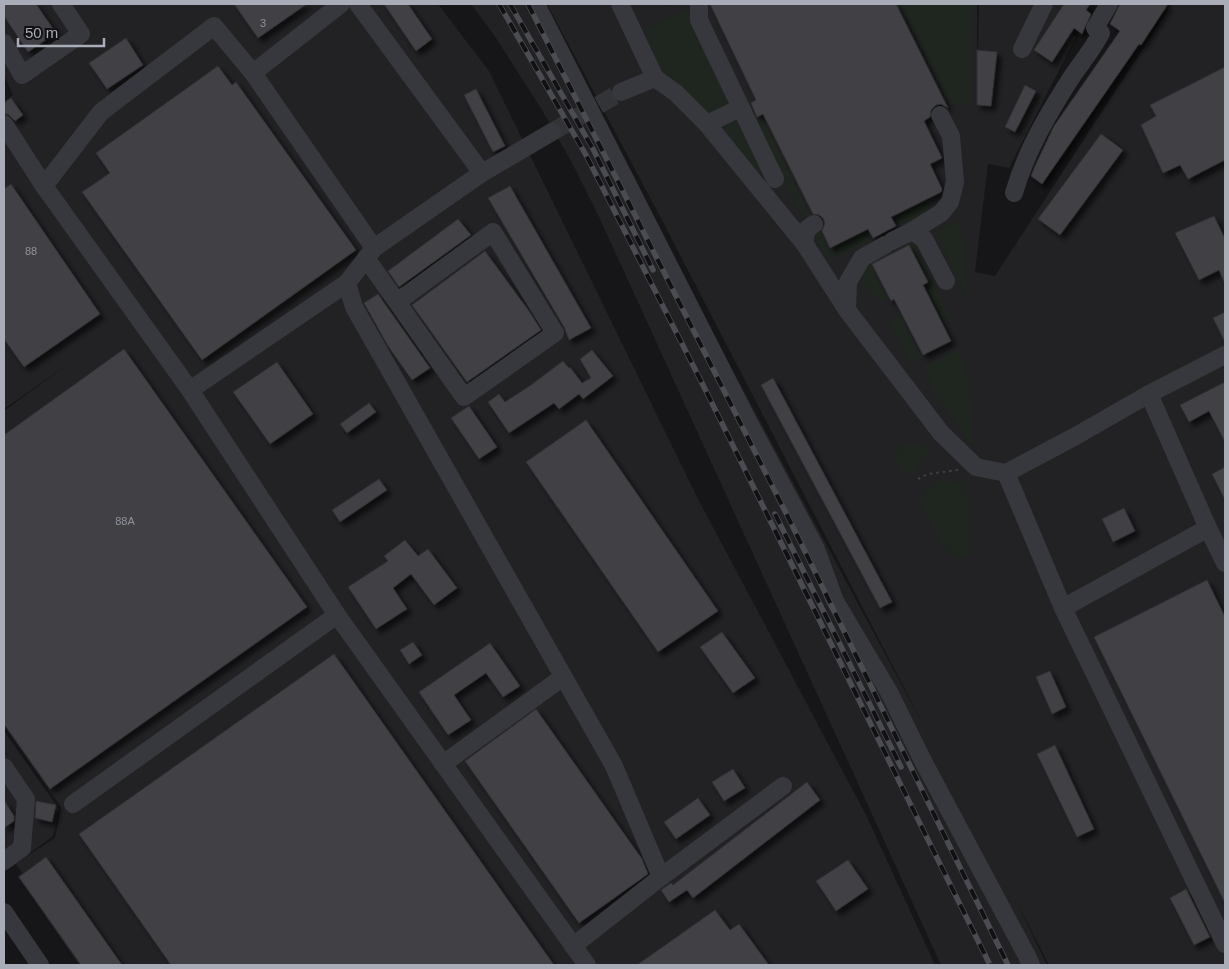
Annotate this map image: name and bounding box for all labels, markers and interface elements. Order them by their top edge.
scale bar [18,15,104,47]
house number: 3 [260,17,266,29]
text: 50 m [25,24,58,41]
house number: 88 [25,245,37,257]
house number: 88А [115,515,135,527]

